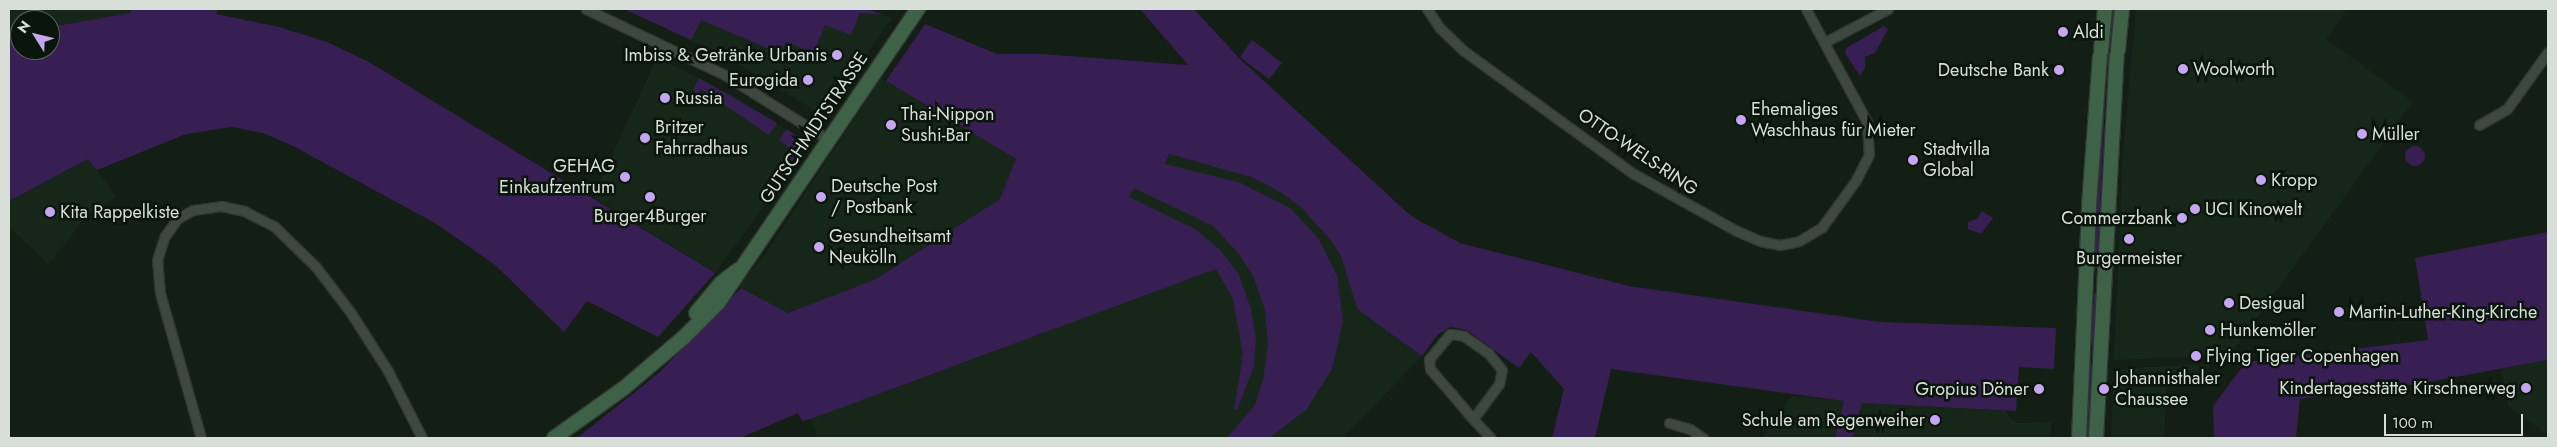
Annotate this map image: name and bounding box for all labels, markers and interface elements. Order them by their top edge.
north arrow [10,10,60,60]
text: N [12,16,35,37]
place label: Aldi [2073,21,2104,43]
marker: Aldi [2057,26,2069,38]
place label: Imbiss & Getränke Urbanis [624,44,827,66]
street label: GUTSCHMIDTSTRASSE [755,48,873,208]
marker: Imbiss & Getränke Urbanis [831,49,843,61]
place label: Woolworth [2193,58,2275,80]
place label: Deutsche Bank [1938,59,2049,81]
marker: Woolworth [2177,63,2189,75]
marker: Deutsche Bank [2053,64,2065,76]
place label: Eurogida [729,69,798,91]
marker: Eurogida [802,74,814,86]
place label: Russia [675,87,722,109]
marker: Russia [659,92,671,104]
place label: Ehemaliges Waschhaus für Mieter [1751,99,1916,142]
place label: Thai-Nippon Sushi-Bar [901,104,994,146]
street label: OTTO-WELS-RING [1574,104,1702,200]
marker: Ehemaliges Waschhaus für Mieter [1735,114,1747,126]
place label: Britzer Fahrradhaus [655,117,748,160]
marker: Thai-Nippon Sushi-Bar [885,119,897,131]
place label: Müller [2372,123,2420,145]
marker: Müller [2356,128,2368,140]
marker: Britzer Fahrradhaus [639,132,651,144]
place label: Stadtvilla Global [1923,139,1990,182]
marker: Stadtvilla Global [1907,154,1919,166]
place label: GEHAG Einkaufzentrum [499,156,615,198]
place label: Kropp [2271,169,2317,191]
marker: GEHAG Einkaufzentrum [619,171,631,183]
marker: Kropp [2255,174,2267,186]
place label: Deutsche Post / Postbank [831,176,937,218]
marker: Burger4Burger [644,191,656,203]
marker: Deutsche Post / Postbank [815,191,827,203]
place label: UCI Kinowelt [2205,198,2302,220]
place label: Kita Rappelkiste [60,201,179,223]
marker: UCI Kinowelt [2189,203,2201,215]
place label: Burger4Burger [594,205,706,227]
marker: Kita Rappelkiste [44,206,56,218]
place label: Commerzbank [2061,207,2172,229]
marker: Commerzbank [2176,212,2188,224]
place label: Gesundheitsamt Neukölln [829,226,951,268]
marker: Burgermeister [2123,233,2135,245]
marker: Gesundheitsamt Neukölln [813,241,825,253]
place label: Burgermeister [2076,247,2182,269]
place label: Desigual [2239,292,2305,314]
marker: Desigual [2223,297,2235,309]
place label: Martin-Luther-King-Kirche [2349,301,2537,323]
marker: Martin-Luther-King-Kirche [2333,306,2345,318]
place label: Hunkemöller [2220,319,2316,341]
marker: Hunkemöller [2204,324,2216,336]
place label: Flying Tiger Copenhagen [2206,345,2399,367]
marker: Flying Tiger Copenhagen [2190,350,2202,362]
place label: Johannisthaler Chaussee [2115,368,2220,410]
place label: Kindertagesstätte Kirschnerweg [2279,377,2516,399]
place label: Gropius Döner [1915,378,2029,400]
marker: Johannisthaler Chaussee [2097,382,2111,396]
marker: Kindertagesstätte Kirschnerweg [2520,382,2532,394]
marker: Gropius Döner [2033,383,2045,395]
scale bar [2387,404,2526,436]
place label: Schule am Regenweiher [1742,409,1925,431]
text: 100 m [2392,412,2433,434]
marker: Schule am Regenweiher [1929,414,1941,426]

